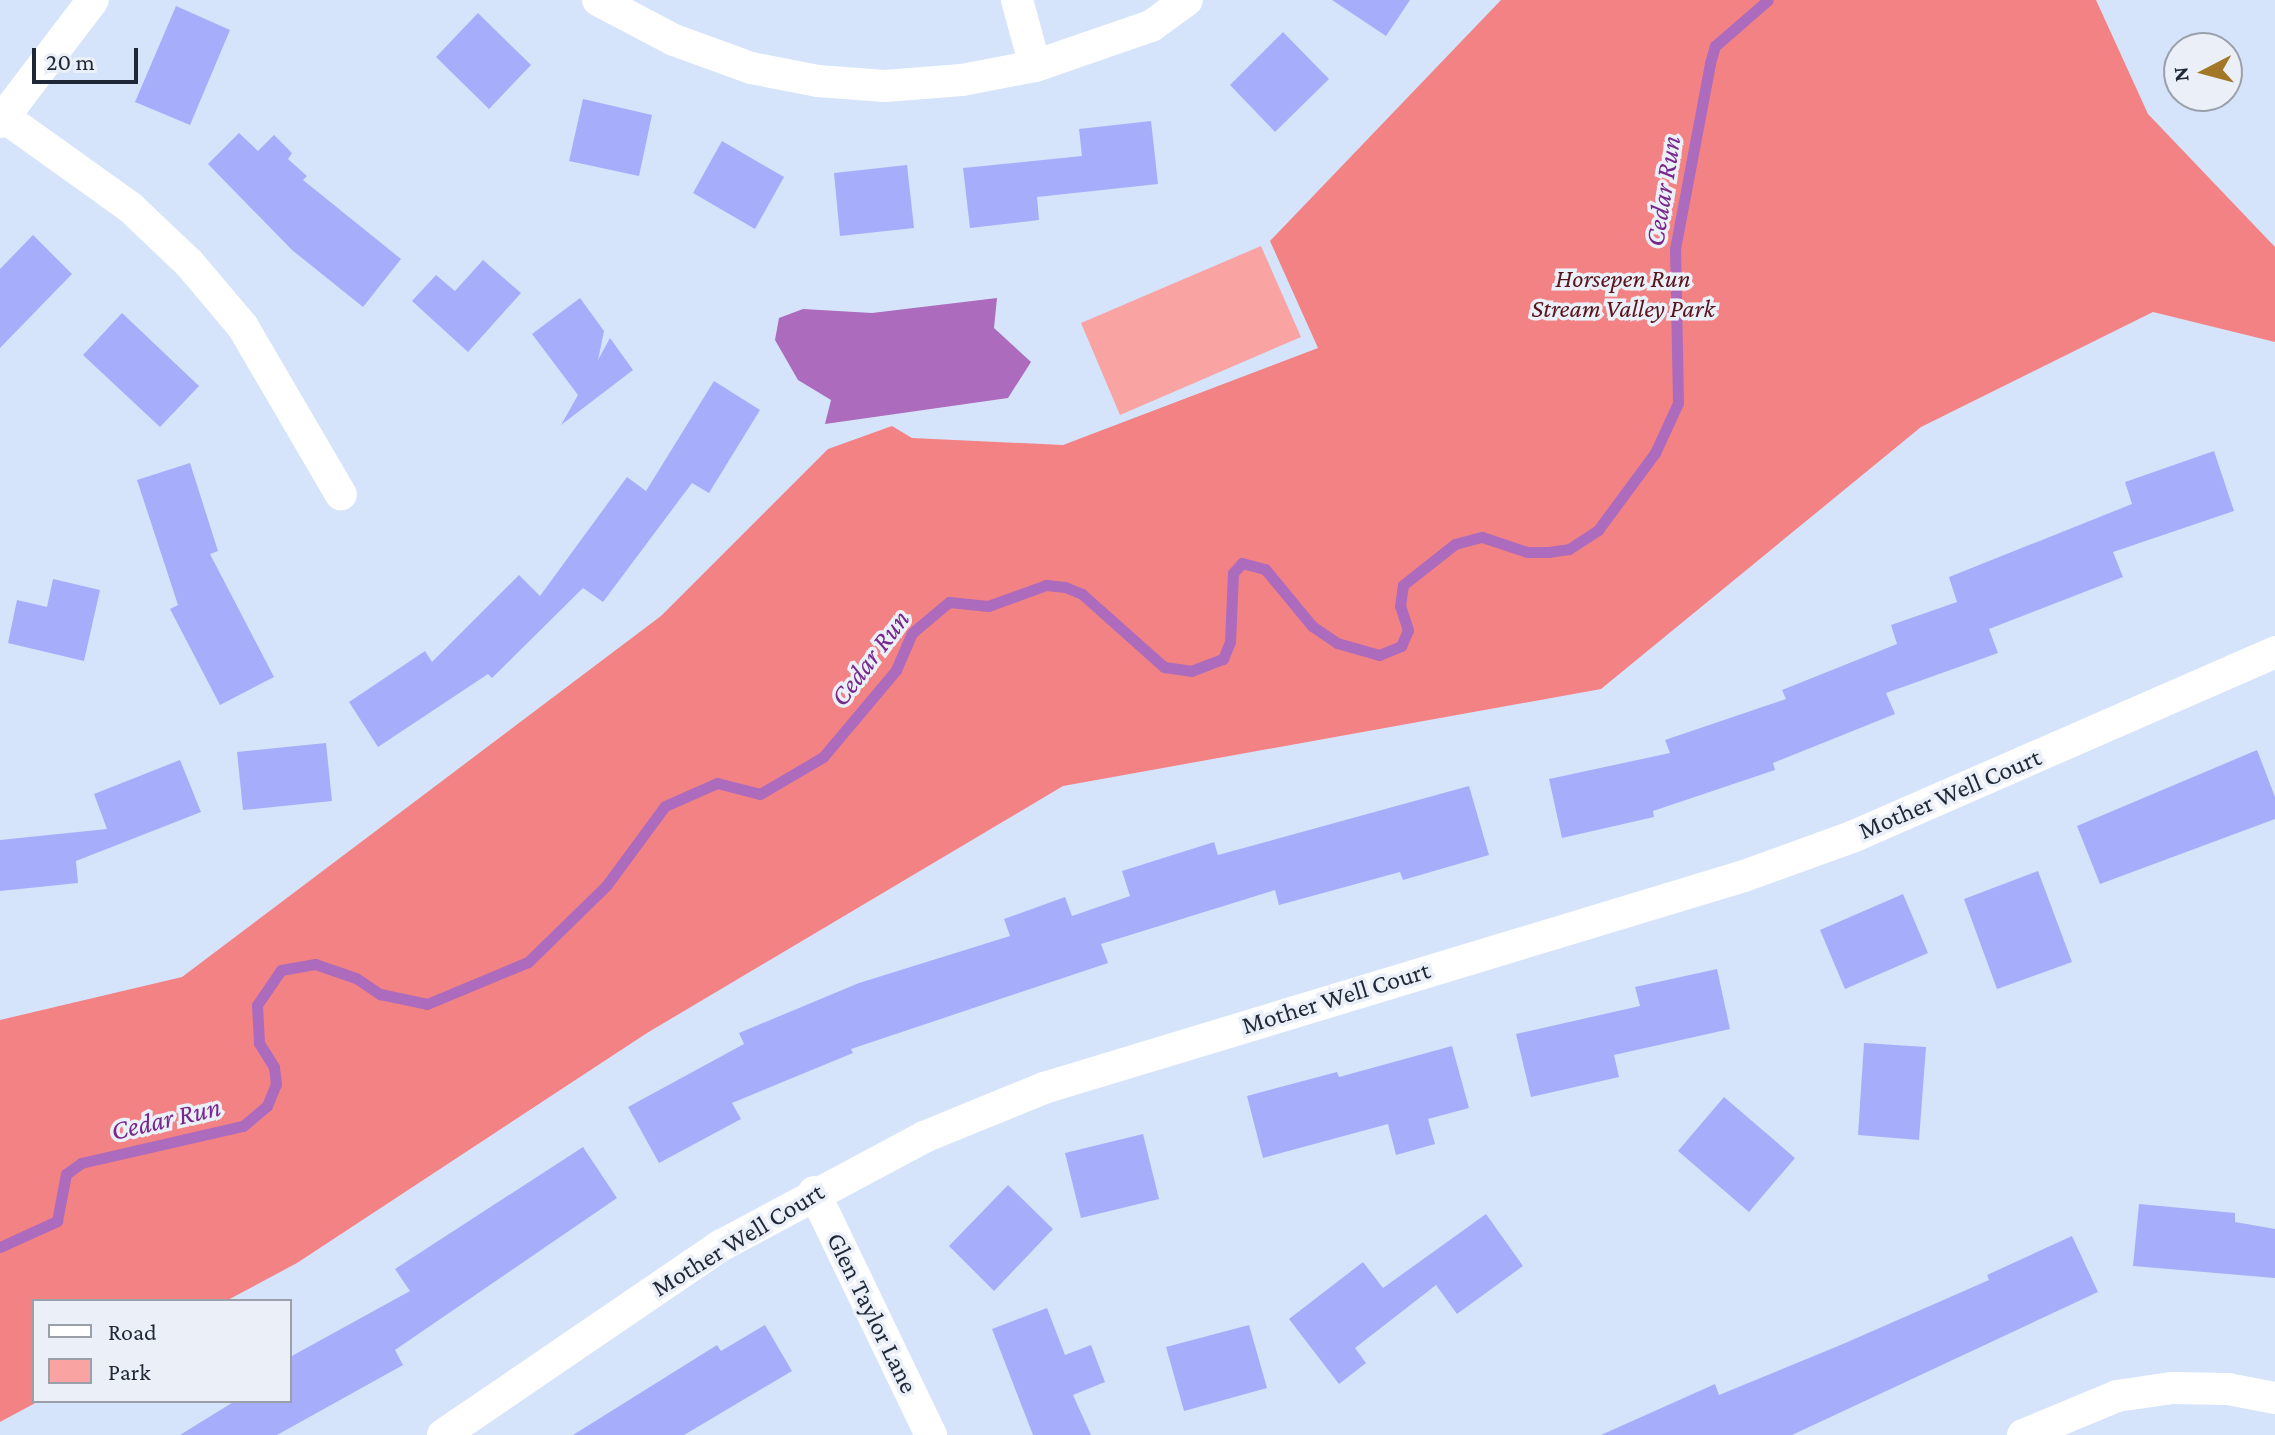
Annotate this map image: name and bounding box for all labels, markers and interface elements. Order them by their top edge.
scale bar [36,32,142,82]
north arrow [2163,32,2243,112]
text: 20 m [46,48,95,75]
text: N [2167,66,2194,83]
water label: Cedar Run [1638,133,1688,249]
park label: Horsepen Run Stream Valley Park [1531,263,1715,324]
water label: Cedar Run [823,603,917,713]
street label: Mother Well Court [1854,742,2046,846]
street label: Mother Well Court [1238,955,1434,1041]
water label: Cedar Run [108,1090,224,1148]
street label: Mother Well Court [646,1176,830,1304]
street label: Glen Taylor Lane [820,1228,924,1398]
legend [32,1299,292,1403]
text: Road [108,1318,157,1345]
text: Park [108,1358,151,1385]

